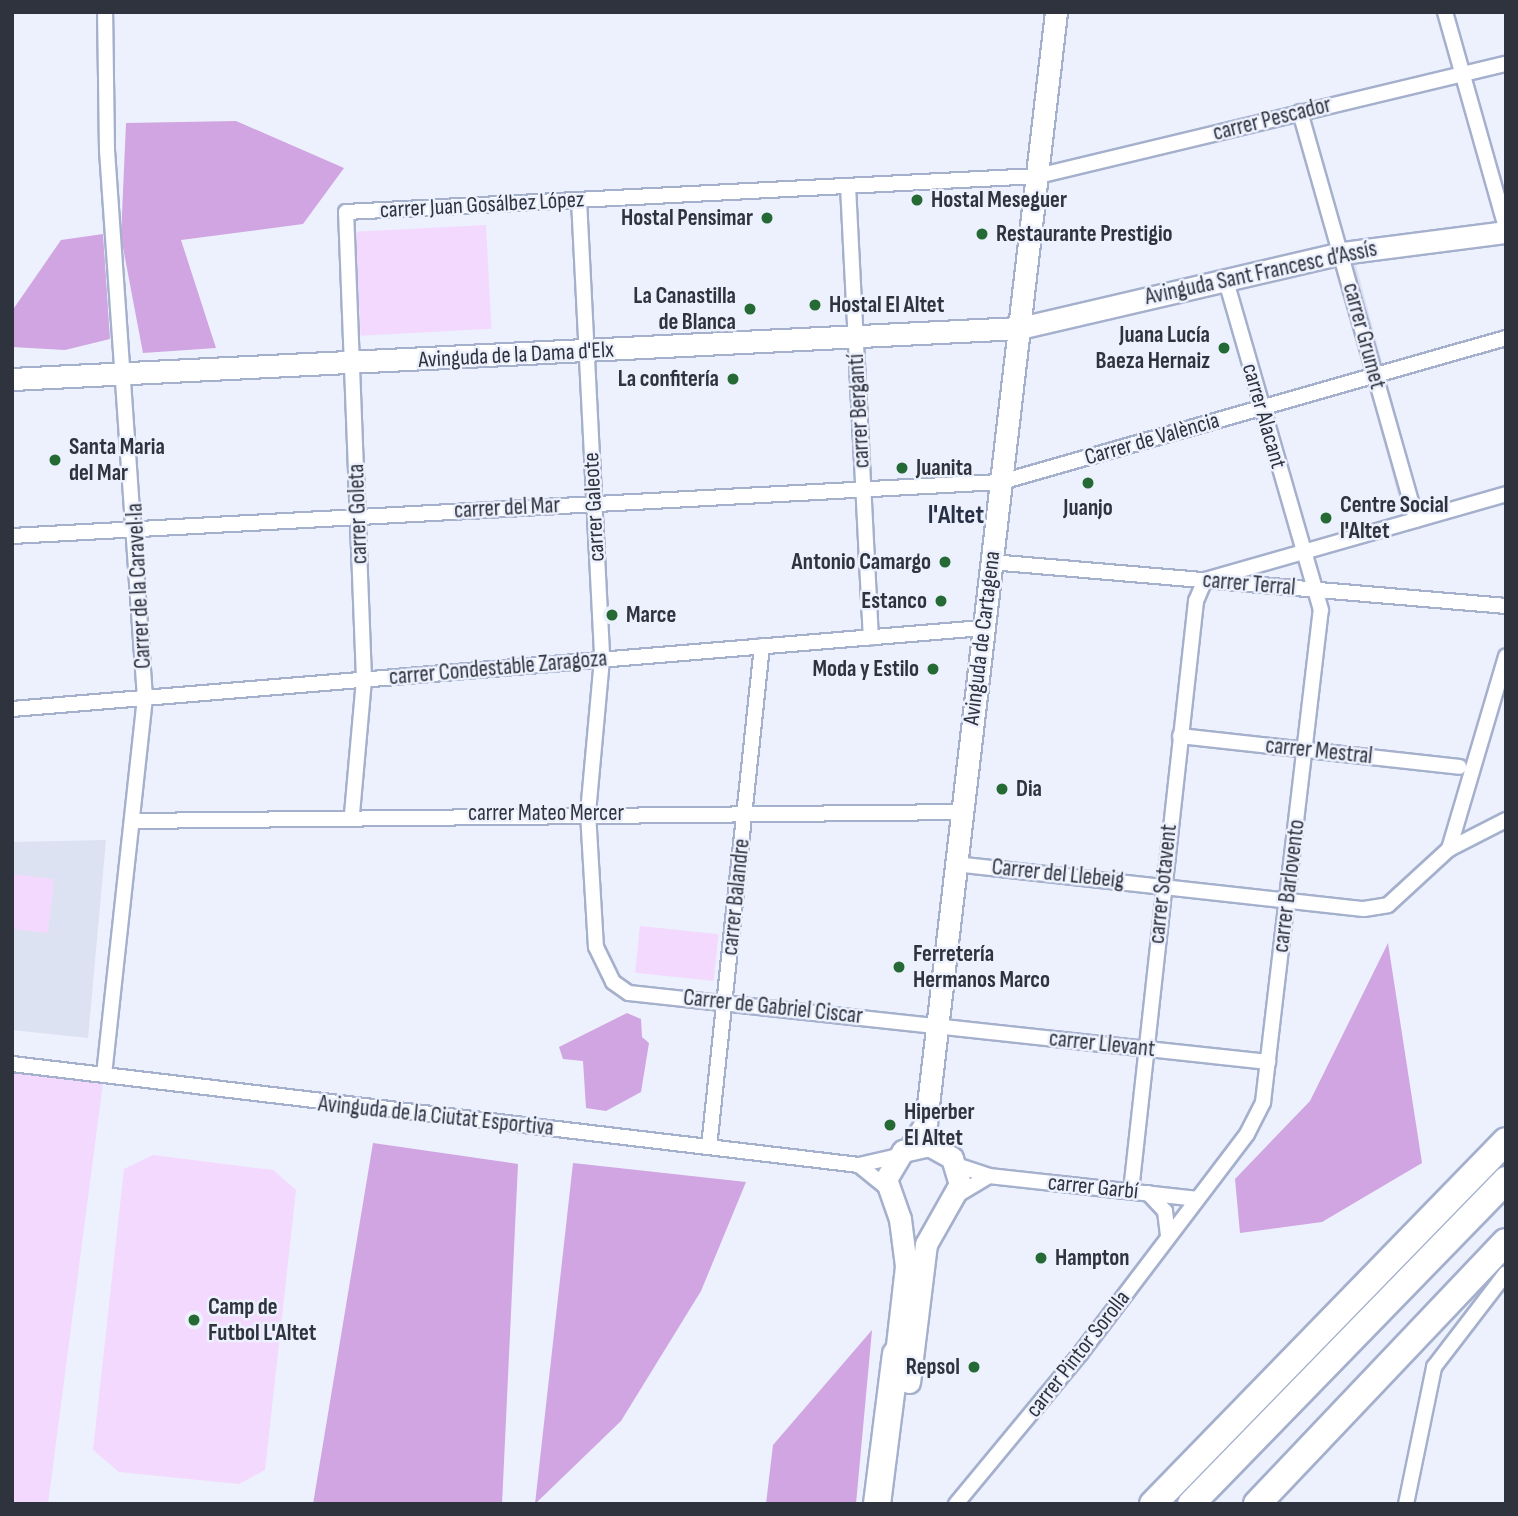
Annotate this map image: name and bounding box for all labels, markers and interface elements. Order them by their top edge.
street label: carrer Pescador [1210,91,1334,147]
street label: carrer Juan Gosálbez López [379,186,585,224]
place label: Hostal Meseguer [931,186,1067,214]
marker: Hostal Meseguer [909,192,925,208]
place label: Hostal Pensimar [621,204,753,232]
marker: Hostal Pensimar [759,210,775,226]
place label: Restaurante Prestigio [996,220,1173,248]
marker: Restaurante Prestigio [974,226,990,242]
street label: Avinguda Sant Francesc d’Assís [1142,235,1380,311]
street label: carrer Grumet [1337,280,1391,392]
place label: La Canastilla de Blanca [633,282,736,336]
place label: Hostal El Altet [829,291,944,319]
marker: Hostal El Altet [807,297,823,313]
marker: La Canastilla de Blanca [742,301,758,317]
place label: Juana Lucía Baeza Hernaiz [1096,321,1210,375]
street label: Avinguda de la Dama d'Elx [418,336,614,374]
marker: Juana Lucía Baeza Hernaiz [1216,340,1232,356]
street label: carrer Bergantí [842,353,876,469]
street label: carrer Alacant [1236,360,1292,472]
place label: La confitería [618,365,719,393]
marker: La confitería [725,371,741,387]
street label: Carrer de València [1082,407,1222,471]
place label: Santa Maria del Mar [69,433,165,487]
marker: Santa Maria del Mar [47,452,63,468]
street label: carrer Galeote [577,452,611,562]
place label: Juanita [916,454,973,482]
marker: Juanita [894,460,910,476]
street label: carrer Goleta [342,463,374,565]
marker: Juanjo [1080,475,1096,491]
street label: carrer del Mar [453,491,561,525]
place label: Centre Social l'Altet [1340,491,1449,545]
place label: Juanjo [1063,494,1113,522]
district label: l'Altet [928,500,984,532]
street label: Carrer de la Caravel·la [121,503,157,669]
marker: Centre Social l'Altet [1318,510,1334,526]
place label: Antonio Camargo [792,548,931,576]
street label: Avinguda de Cartagena [958,549,1006,727]
marker: Antonio Camargo [937,554,953,570]
street label: carrer Terral [1201,566,1297,602]
place label: Estanco [861,587,927,615]
marker: Estanco [933,593,949,609]
place label: Marce [626,601,676,629]
marker: Marce [604,607,620,623]
street label: carrer Condestable Zaragoza [388,645,608,691]
place label: Moda y Estilo [813,655,919,683]
marker: Moda y Estilo [925,661,941,677]
street label: carrer Mestral [1264,732,1374,770]
place label: Dia [1016,775,1042,803]
marker: Dia [994,781,1010,797]
street label: carrer Mateo Mercer [468,799,624,827]
street label: carrer Barlovento [1267,818,1311,954]
street label: carrer Sotavent [1143,823,1183,945]
street label: carrer Balandre [716,837,756,957]
street label: Carrer del Llebeig [990,853,1126,895]
place label: Ferretería Hermanos Marco [913,940,1050,994]
marker: Ferretería Hermanos Marco [891,959,907,975]
street label: Carrer de Gabriel Ciscar [682,984,864,1030]
street label: carrer Llevant [1048,1025,1156,1063]
street label: Avinguda de la Ciutat Esportiva [317,1090,555,1142]
place label: Hiperber El Altet [904,1098,975,1152]
marker: Hiperber El Altet [882,1117,898,1133]
street label: carrer Garbí [1046,1169,1140,1205]
place label: Hampton [1055,1244,1130,1272]
marker: Hampton [1033,1250,1049,1266]
street label: carrer Pintor Sorolla [1020,1285,1136,1423]
place label: Camp de Futbol L'Altet [208,1293,316,1347]
marker: Camp de Futbol L'Altet [186,1312,202,1328]
place label: Repsol [906,1353,960,1381]
marker: Repsol [966,1359,982,1375]

